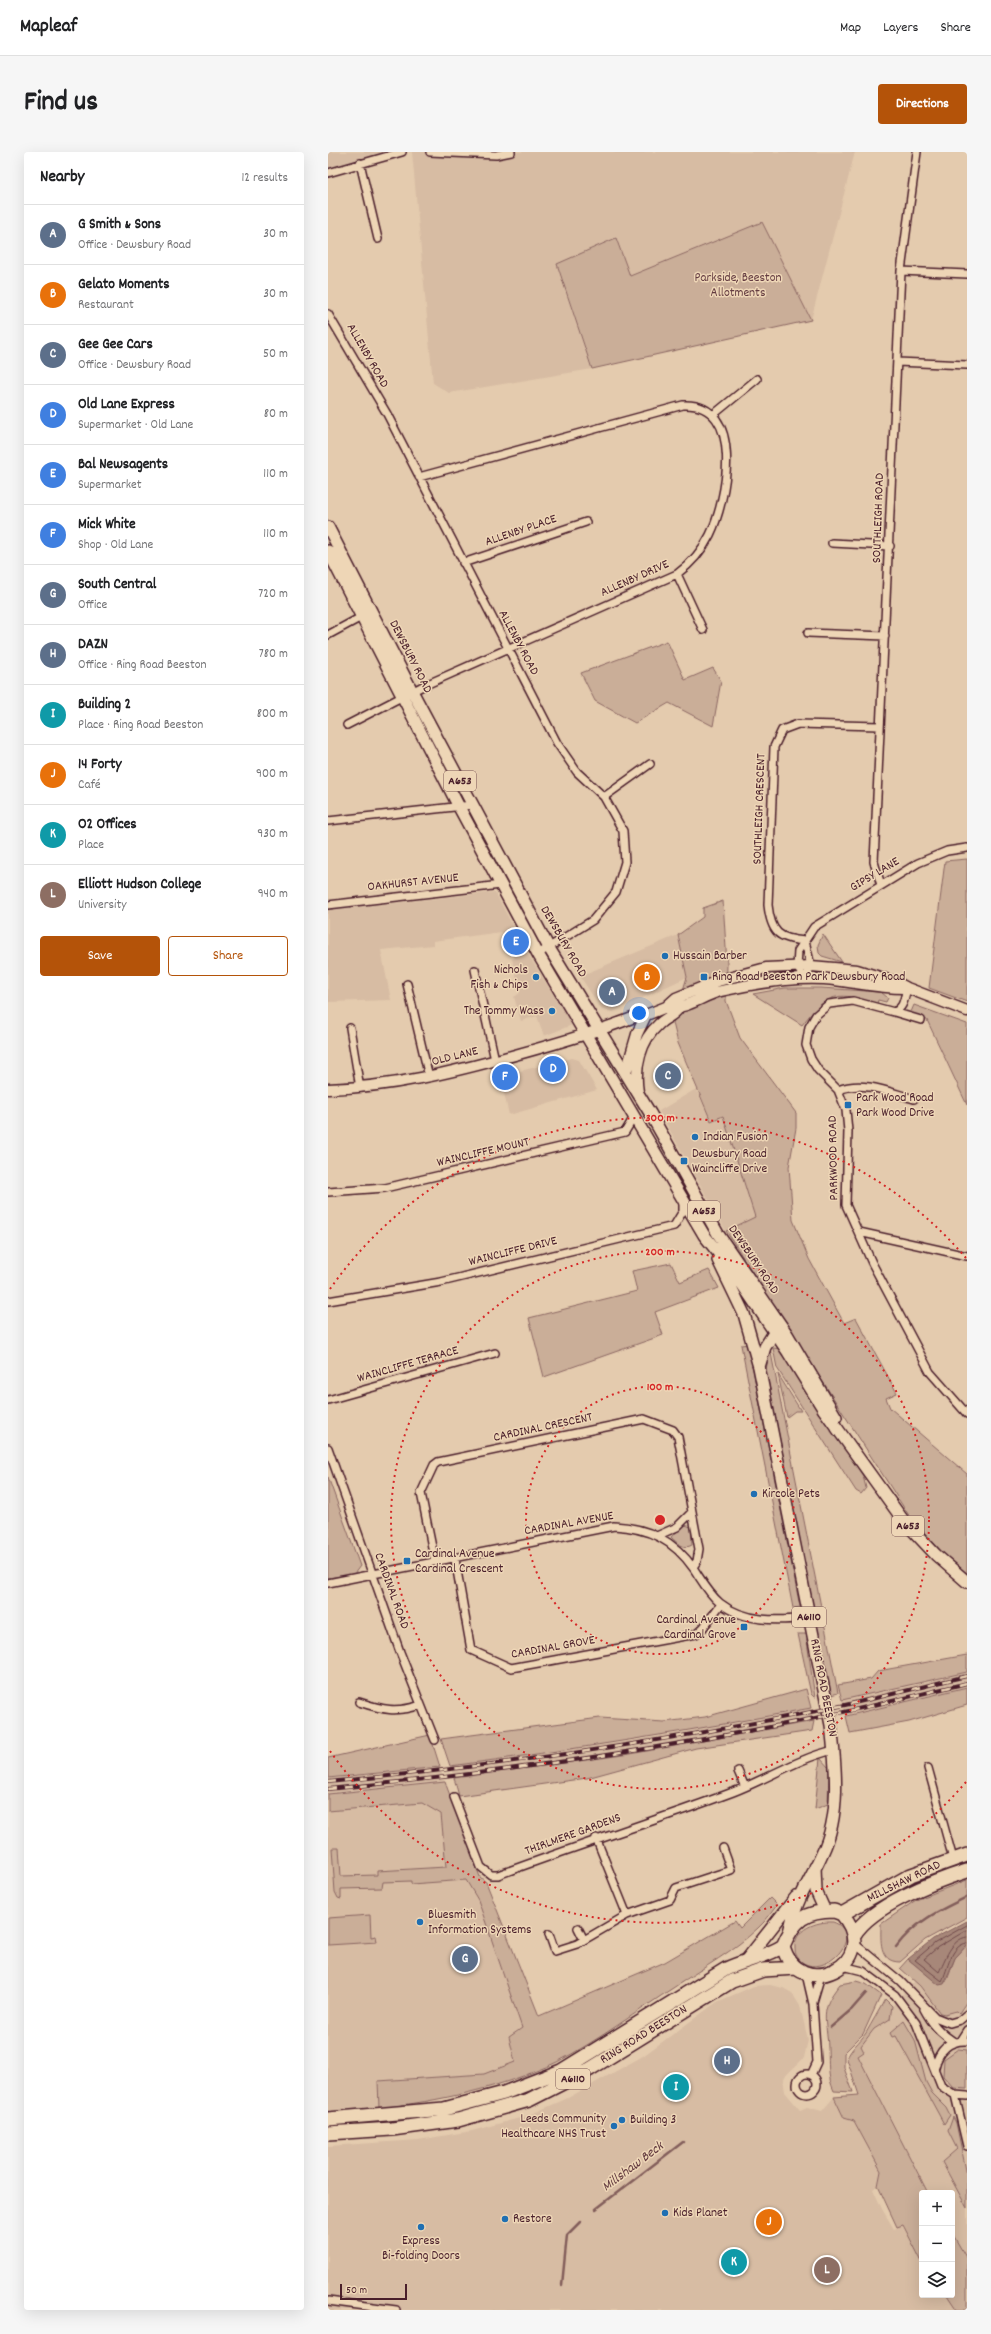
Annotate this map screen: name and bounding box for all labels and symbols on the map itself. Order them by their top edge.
park label: Parkside, Beeston Allotments [695,269,781,303]
street label: ALLENBY ROAD [341,320,393,392]
street label: SOUTHLEIGH ROAD [868,472,890,563]
street label: ALLENBY PLACE [483,510,559,552]
street label: ALLENBY DRIVE [598,555,672,603]
street label: ALLENBY ROAD [493,607,543,679]
street label: DEWSBURY ROAD [383,617,437,697]
street label: SOUTHLEIGH CRESCENT [749,753,771,865]
road number: A653 [444,771,476,791]
street label: GIPSY LANE [847,853,903,897]
street label: OAKHURST AVENUE [366,869,460,897]
street label: DEWSBURY ROAD [535,903,591,982]
pin: E [503,927,529,957]
place label: Hussain Barber [673,947,747,966]
marker: Hussain Barber [660,951,670,961]
place label: Nichols Fish & Chips [471,961,528,995]
pin: B [634,962,660,992]
place label: Ring Road Beeston Park Dewsbury Road [712,968,905,987]
marker: Nichols Fish & Chips [531,972,541,982]
marker: Ring Road Beeston Park Dewsbury Road [699,972,709,982]
pin: A [599,977,625,1007]
place label: The Tommy Wass [464,1002,544,1021]
your location [629,1003,649,1023]
marker: The Tommy Wass [547,1006,557,1016]
street label: OLD LANE [430,1042,480,1072]
pin: D [540,1054,566,1084]
pin: C [655,1061,681,1091]
pin: F [492,1062,518,1092]
place label: Park Wood Road Park Wood Drive [856,1089,935,1123]
marker: Park Wood Road Park Wood Drive [843,1100,853,1110]
text: 300 m [645,1110,675,1127]
street label: PARKWOOD ROAD [824,1115,844,1201]
place label: Indian Fusion [703,1128,768,1147]
marker: Indian Fusion [690,1132,700,1142]
street label: WAINCLIFFE MOUNT [435,1133,531,1173]
place label: Dewsbury Road Waincliffe Drive [692,1145,767,1179]
marker: Dewsbury Road Waincliffe Drive [679,1156,689,1166]
road number: A653 [688,1201,720,1221]
street label: DEWSBURY ROAD [723,1222,783,1299]
street label: WAINCLIFFE DRIVE [467,1232,559,1272]
text: 200 m [645,1244,675,1261]
street label: WAINCLIFFE TERRACE [355,1341,461,1389]
text: 100 m [647,1379,673,1396]
street label: CARDINAL CRESCENT [492,1408,594,1448]
place label: Kircole Pets [762,1485,820,1504]
marker: Kircole Pets [749,1489,759,1499]
street label: CARDINAL AVENUE [523,1507,615,1541]
centre of rings [653,1513,667,1527]
road number: A653 [892,1516,924,1536]
place label: Cardinal Avenue Cardinal Crescent [415,1545,503,1579]
street label: CARDINAL ROAD [368,1550,414,1632]
marker: Cardinal Avenue Cardinal Crescent [402,1556,412,1566]
road number: A6110 [792,1607,826,1627]
place label: Cardinal Avenue Cardinal Grove [656,1611,736,1645]
marker: Cardinal Avenue Cardinal Grove [739,1622,749,1632]
street label: CARDINAL GROVE [510,1631,597,1665]
street label: RING ROAD BEESTON [804,1637,842,1739]
street label: THIRLMERE GARDENS [522,1809,624,1861]
street label: MILLSHAW ROAD [864,1856,944,1908]
place label: Bluesmith Information Systems [428,1906,532,1940]
marker: Bluesmith Information Systems [415,1917,425,1927]
pin: G [452,1944,478,1974]
street label: RING ROAD BEESTON [597,2001,691,2069]
pin: H [714,2046,740,2076]
road number: A6110 [556,2069,590,2089]
pin: I [663,2072,689,2102]
place label: Leeds Community Healthcare NHS Trust [501,2110,607,2144]
place label: Building 3 [630,2111,676,2130]
marker: Building 3 [617,2115,627,2125]
marker: Leeds Community Healthcare NHS Trust [609,2121,619,2131]
water label: Millshaw Beck [598,2136,669,2197]
place label: Kids Planet [673,2204,728,2223]
pin: J [756,2207,782,2237]
marker: Kids Planet [660,2208,670,2218]
place label: Restore [513,2210,552,2229]
marker: Restore [500,2214,510,2224]
marker: Express Bi-folding Doors [416,2222,426,2232]
place label: Express Bi-folding Doors [382,2232,460,2266]
pin: K [721,2247,747,2277]
pin: L [814,2255,840,2285]
scale bar [340,2282,407,2301]

